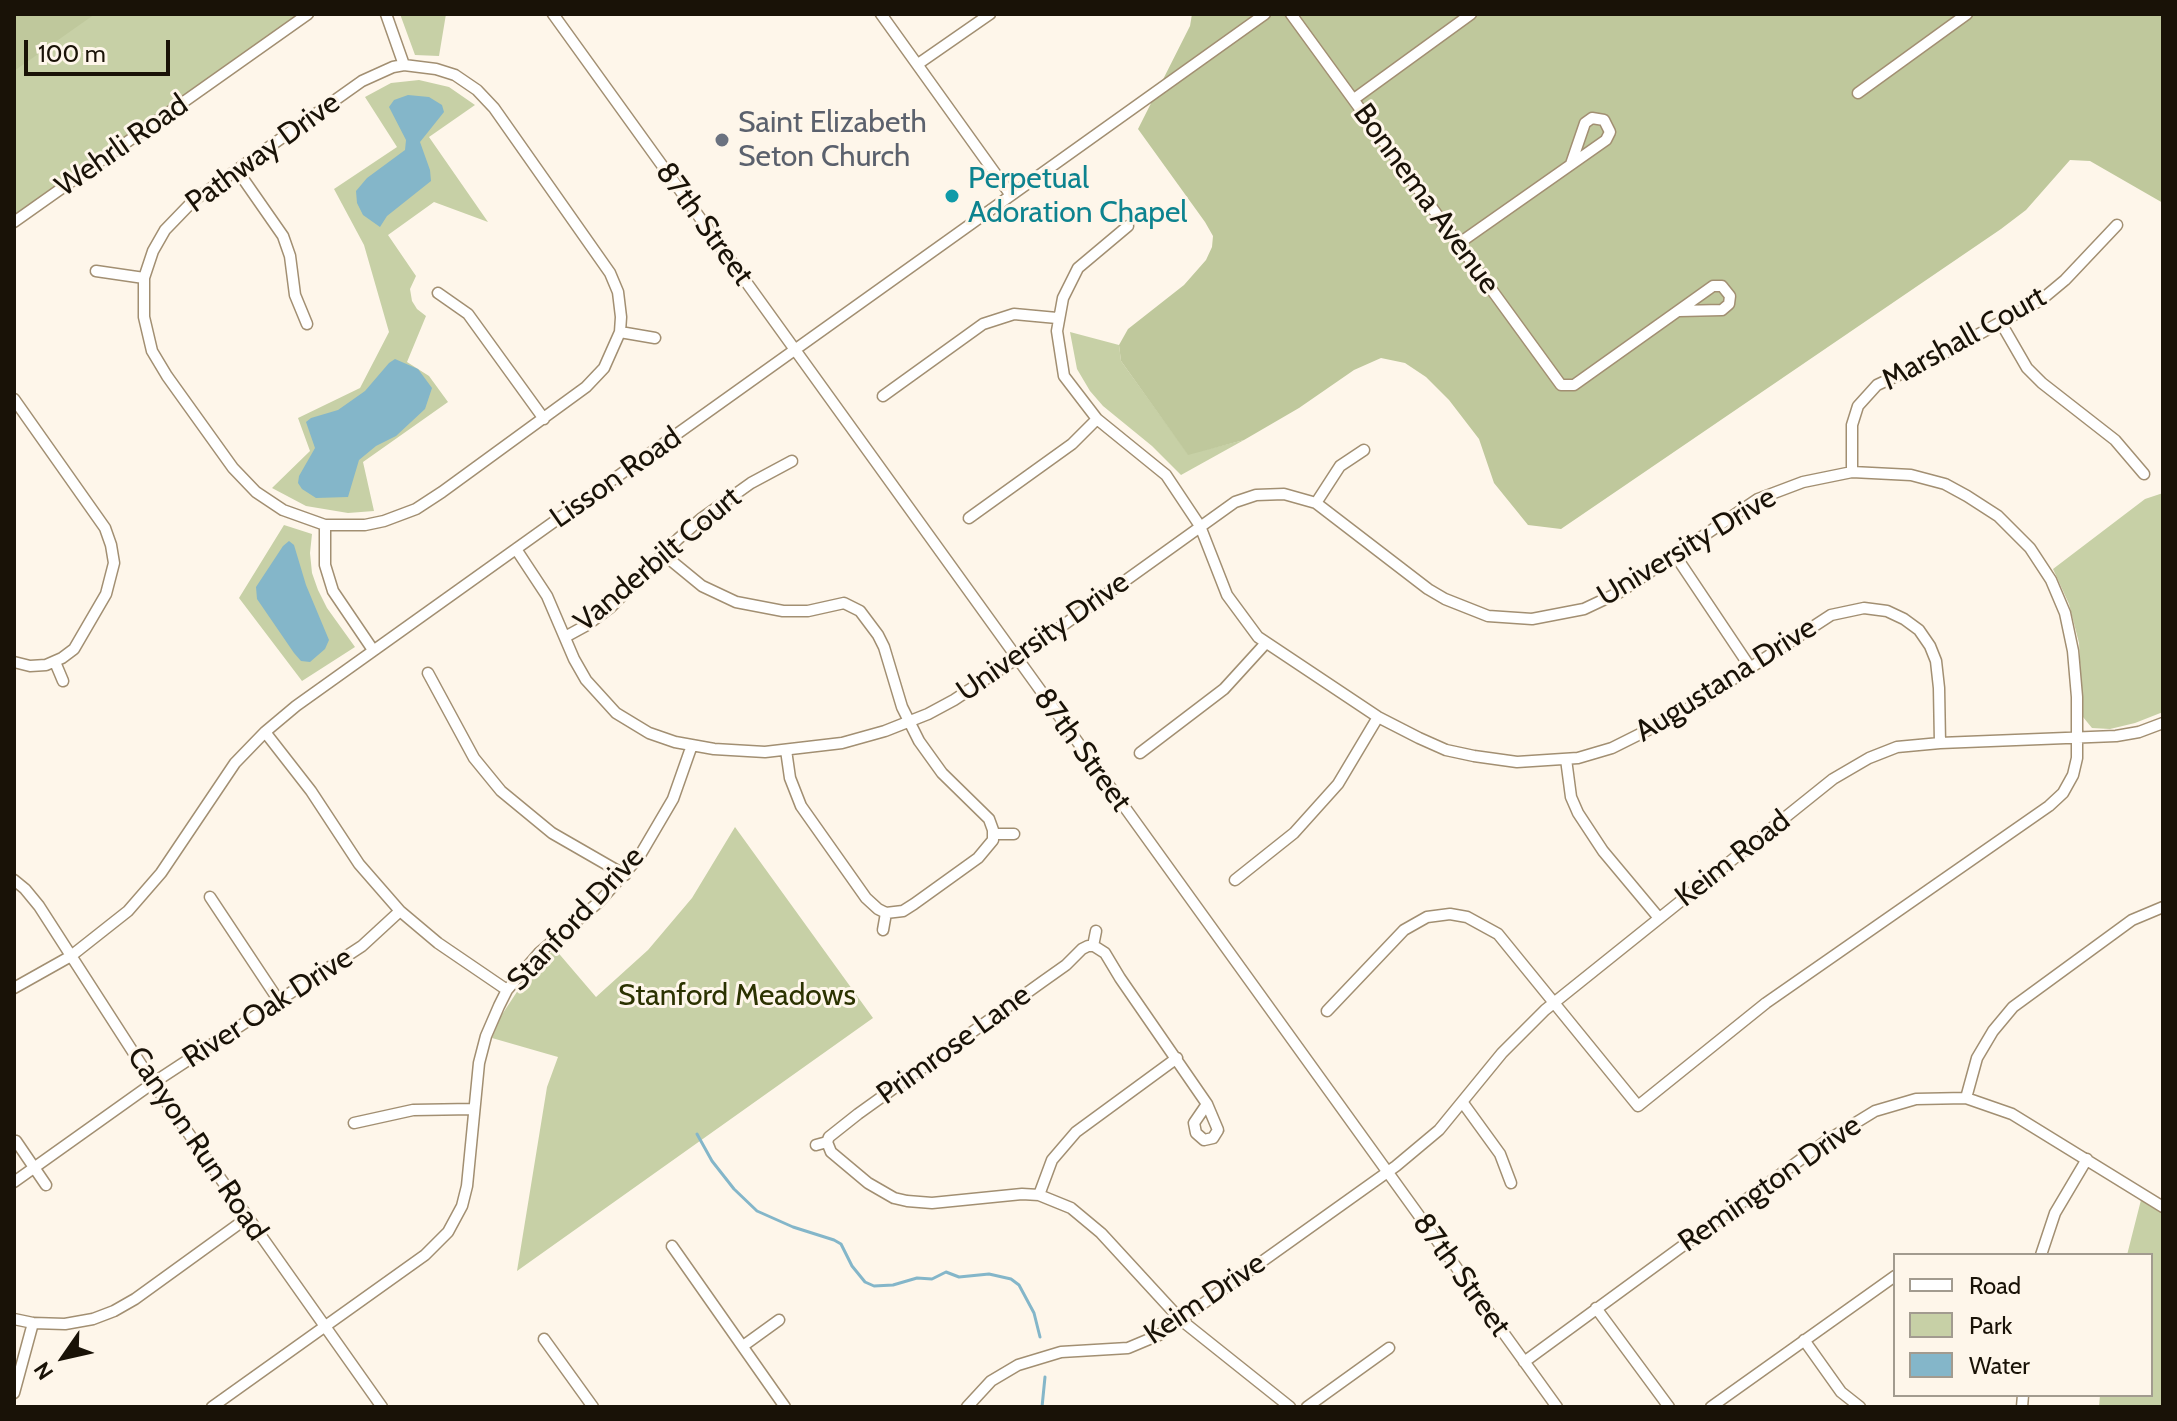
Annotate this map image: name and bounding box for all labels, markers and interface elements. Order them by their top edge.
scale bar [28,24,174,74]
text: 100 m [38,39,106,68]
street label: Pathway Drive [179,85,347,221]
street label: Wehrli Road [49,87,195,205]
street label: Bonnema Avenue [1345,97,1507,301]
place label: Saint Elizabeth Seton Church [738,105,927,176]
marker: Saint Elizabeth Seton Church [713,131,731,149]
street label: 87th Street [647,155,761,293]
place label: Perpetual Adoration Chapel [968,161,1187,232]
marker: Perpetual Adoration Chapel [943,187,961,205]
street label: Marshall Court [1876,279,2052,399]
street label: Lisson Road [544,420,688,536]
street label: Vanderbilt Court [567,480,749,640]
street label: University Drive [1591,480,1783,614]
street label: University Drive [950,564,1136,710]
street label: Augustana Drive [1629,610,1823,750]
street label: 87th Street [1025,681,1139,819]
street label: Keim Road [1668,803,1798,915]
street label: Stanford Drive [500,839,652,999]
street label: River Oak Drive [176,940,360,1076]
street label: Primrose Lane [870,977,1038,1113]
park label: Stanford Meadows [618,978,856,1014]
street label: Canyon Run Road [119,1040,275,1248]
street label: Remington Drive [1672,1108,1868,1260]
street label: 87th Street [1404,1206,1518,1344]
street label: Keim Drive [1138,1245,1272,1353]
legend [1893,1253,2153,1397]
text: Road [1969,1271,2021,1300]
text: Park [1969,1311,2012,1340]
north arrow [24,1317,104,1397]
text: Water [1969,1351,2030,1380]
text: N [28,1357,59,1385]

